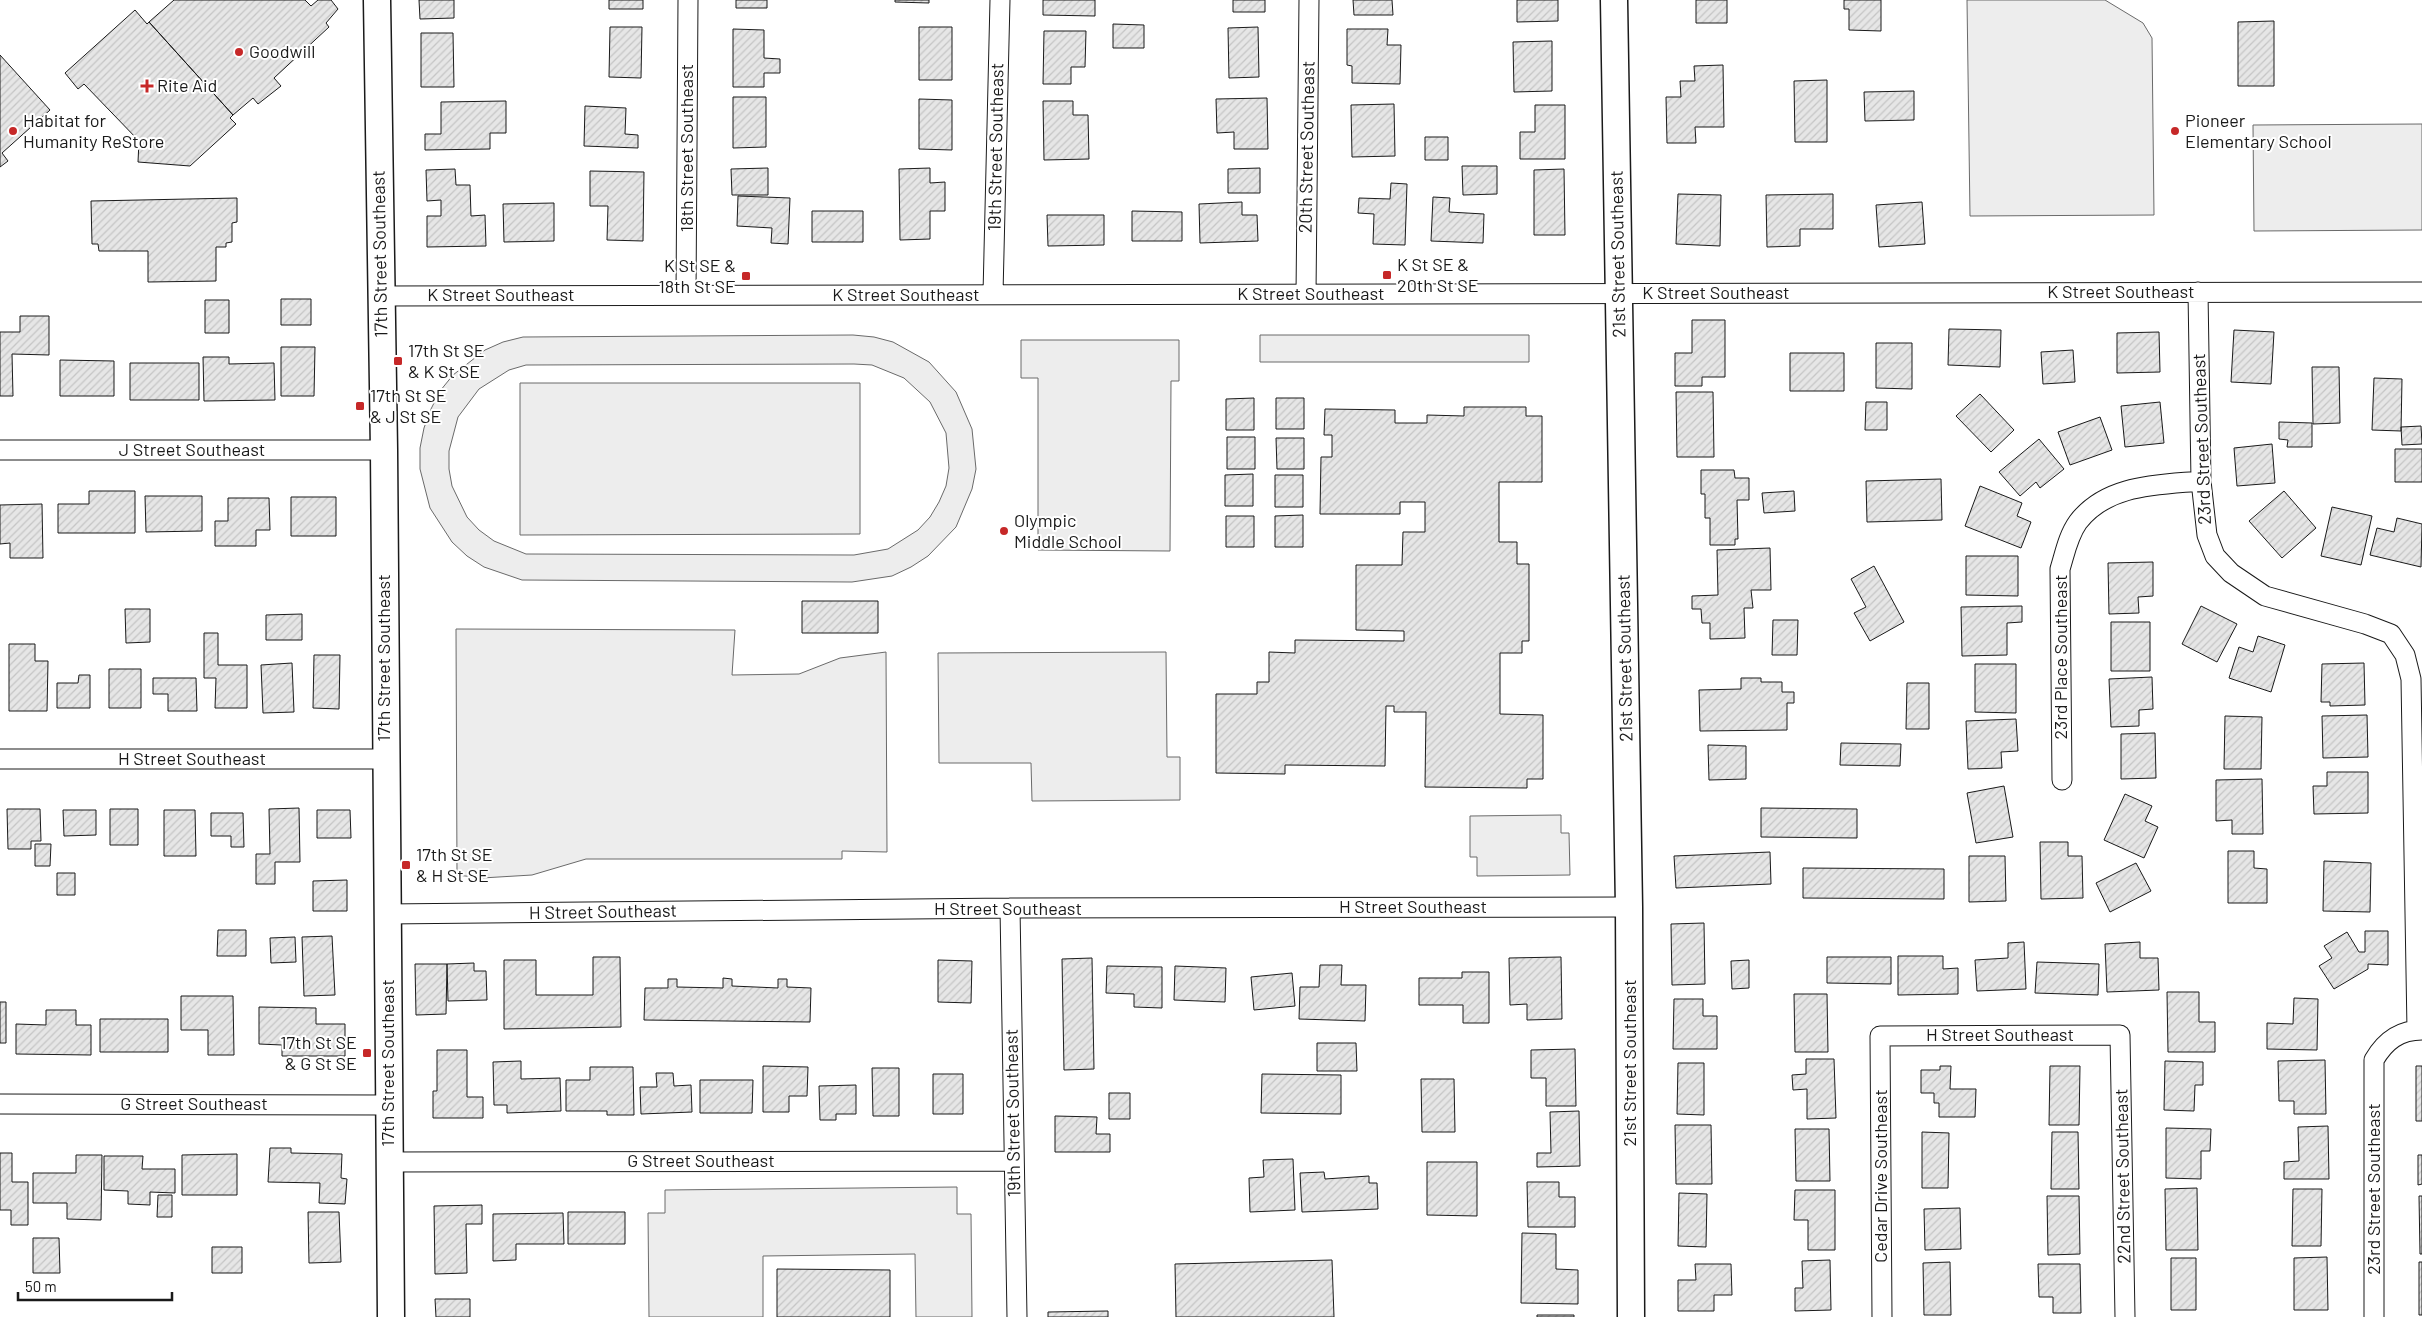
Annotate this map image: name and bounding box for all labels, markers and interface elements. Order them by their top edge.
place label: Goodwill [249,40,315,62]
marker: Goodwill [233,46,245,58]
street label: 20th Street Southeast [1293,61,1319,233]
street label: 19th Street Southeast [983,63,1007,231]
street label: 18th Street Southeast [675,64,697,232]
place label: Rite Aid [157,74,217,96]
marker: Rite Aid [141,80,153,92]
place label: Habitat for Humanity ReStore [23,109,164,152]
place label: Pioneer Elementary School [2185,109,2332,152]
marker: Habitat for Humanity ReStore [7,125,19,137]
marker: Pioneer Elementary School [2169,125,2181,137]
street label: 17th Street Southeast [367,170,391,338]
street label: 21st Street Southeast [1605,170,1629,338]
place label: K St SE & 20th St SE [1397,253,1479,296]
place label: K St SE & 18th St SE [658,254,736,297]
marker: K St SE & 20th St SE [1381,269,1393,281]
marker: K St SE & 18th St SE [740,270,752,282]
street label: K Street Southeast [2047,280,2195,302]
street label: K Street Southeast [1642,281,1790,303]
street label: K Street Southeast [1237,282,1385,304]
street label: K Street Southeast [427,283,575,305]
street label: K Street Southeast [832,283,980,305]
place label: 17th St SE & K St SE [408,339,485,382]
street label: 23rd Street Southeast [2187,353,2215,525]
marker: 17th St SE & K St SE [392,355,404,367]
place label: 17th St SE & J St SE [370,384,447,427]
marker: 17th St SE & J St SE [354,400,366,412]
street label: J Street Southeast [119,438,265,460]
place label: Olympic Middle School [1014,509,1122,552]
marker: Olympic Middle School [998,525,1010,537]
street label: 17th Street Southeast [372,574,394,742]
street label: 21st Street Southeast [1612,574,1636,742]
street label: 23rd Place Southeast [2049,574,2071,740]
street label: H Street Southeast [118,747,266,769]
place label: 17th St SE & H St SE [416,843,493,886]
marker: 17th St SE & H St SE [400,859,412,871]
street label: H Street Southeast [1339,895,1487,917]
street label: H Street Southeast [934,897,1082,919]
street label: H Street Southeast [529,899,677,923]
street label: 17th Street Southeast [376,979,398,1147]
street label: 21st Street Southeast [1618,979,1640,1147]
street label: H Street Southeast [1926,1023,2074,1045]
street label: 19th Street Southeast [1000,1029,1024,1197]
place label: 17th St SE & G St SE [280,1031,357,1074]
marker: 17th St SE & G St SE [361,1047,373,1059]
street label: 22nd Street Southeast [2109,1088,2135,1264]
street label: Cedar Drive Southeast [1869,1089,1891,1263]
street label: G Street Southeast [120,1092,268,1114]
street label: 23rd Street Southeast [2362,1103,2384,1275]
street label: G Street Southeast [627,1149,775,1171]
scale bar [18,1270,171,1302]
text: 50 m [25,1277,57,1295]

